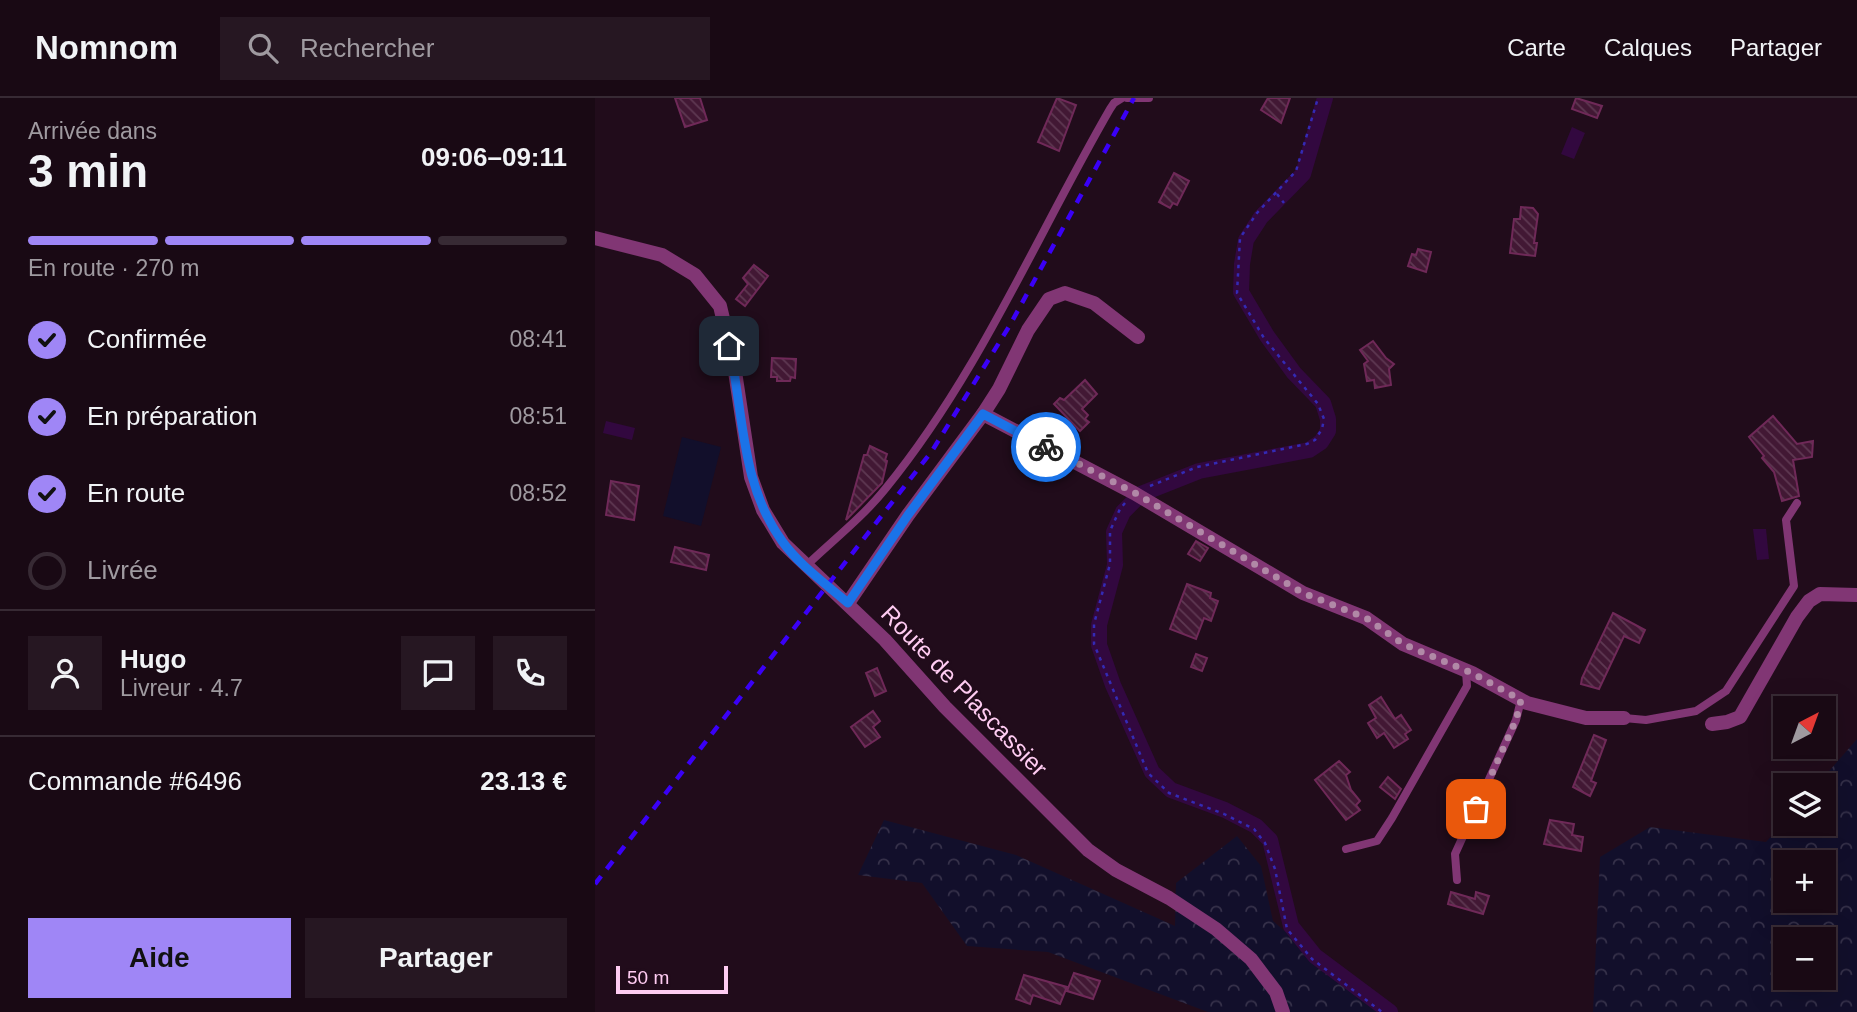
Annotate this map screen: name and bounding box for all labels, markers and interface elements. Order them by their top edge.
search box [220,17,710,80]
text: Nomnom [35,29,178,66]
icon: search [244,29,282,67]
text: Rechercher [300,33,434,63]
text: Carte [1507,34,1566,61]
text: Calques [1604,34,1692,61]
text: Partager [1730,34,1822,61]
text: Arrivée dans [28,118,157,144]
text: 09:06–09:11 [421,142,567,172]
text: 3 min [28,145,148,197]
text: En route · 270 m [28,255,199,281]
pin [699,316,759,376]
icon: check [28,321,66,359]
text: Confirmée [87,324,207,354]
text: 08:41 [509,326,567,352]
icon: home [710,327,748,365]
icon: check [28,398,66,436]
text: En préparation [87,401,258,431]
text: 08:51 [509,403,567,429]
courier [1011,412,1081,482]
icon: bike [1027,428,1065,466]
icon: check [28,475,66,513]
text: En route [87,478,185,508]
text: 08:52 [509,480,567,506]
text: Livrée [87,555,158,585]
street label: Route de Plascassier [876,600,1053,782]
button: person [28,636,102,710]
button: chat [401,636,475,710]
button: phone [493,636,567,710]
text: Hugo [120,644,186,674]
text: Livreur · 4.7 [120,675,243,701]
north arrow [1773,696,1836,760]
map controls [1773,696,1836,990]
text: Commande #6496 [28,766,242,796]
text: 23.13 € [480,766,567,796]
button: layers [1773,773,1836,836]
pin [1446,779,1506,839]
icon: bag [1457,790,1495,828]
button: + [1773,850,1836,913]
button: Aide [28,918,291,998]
button: Partager [305,918,567,998]
button: − [1773,927,1836,990]
scale bar [616,963,728,995]
text: 50 m [627,967,669,988]

